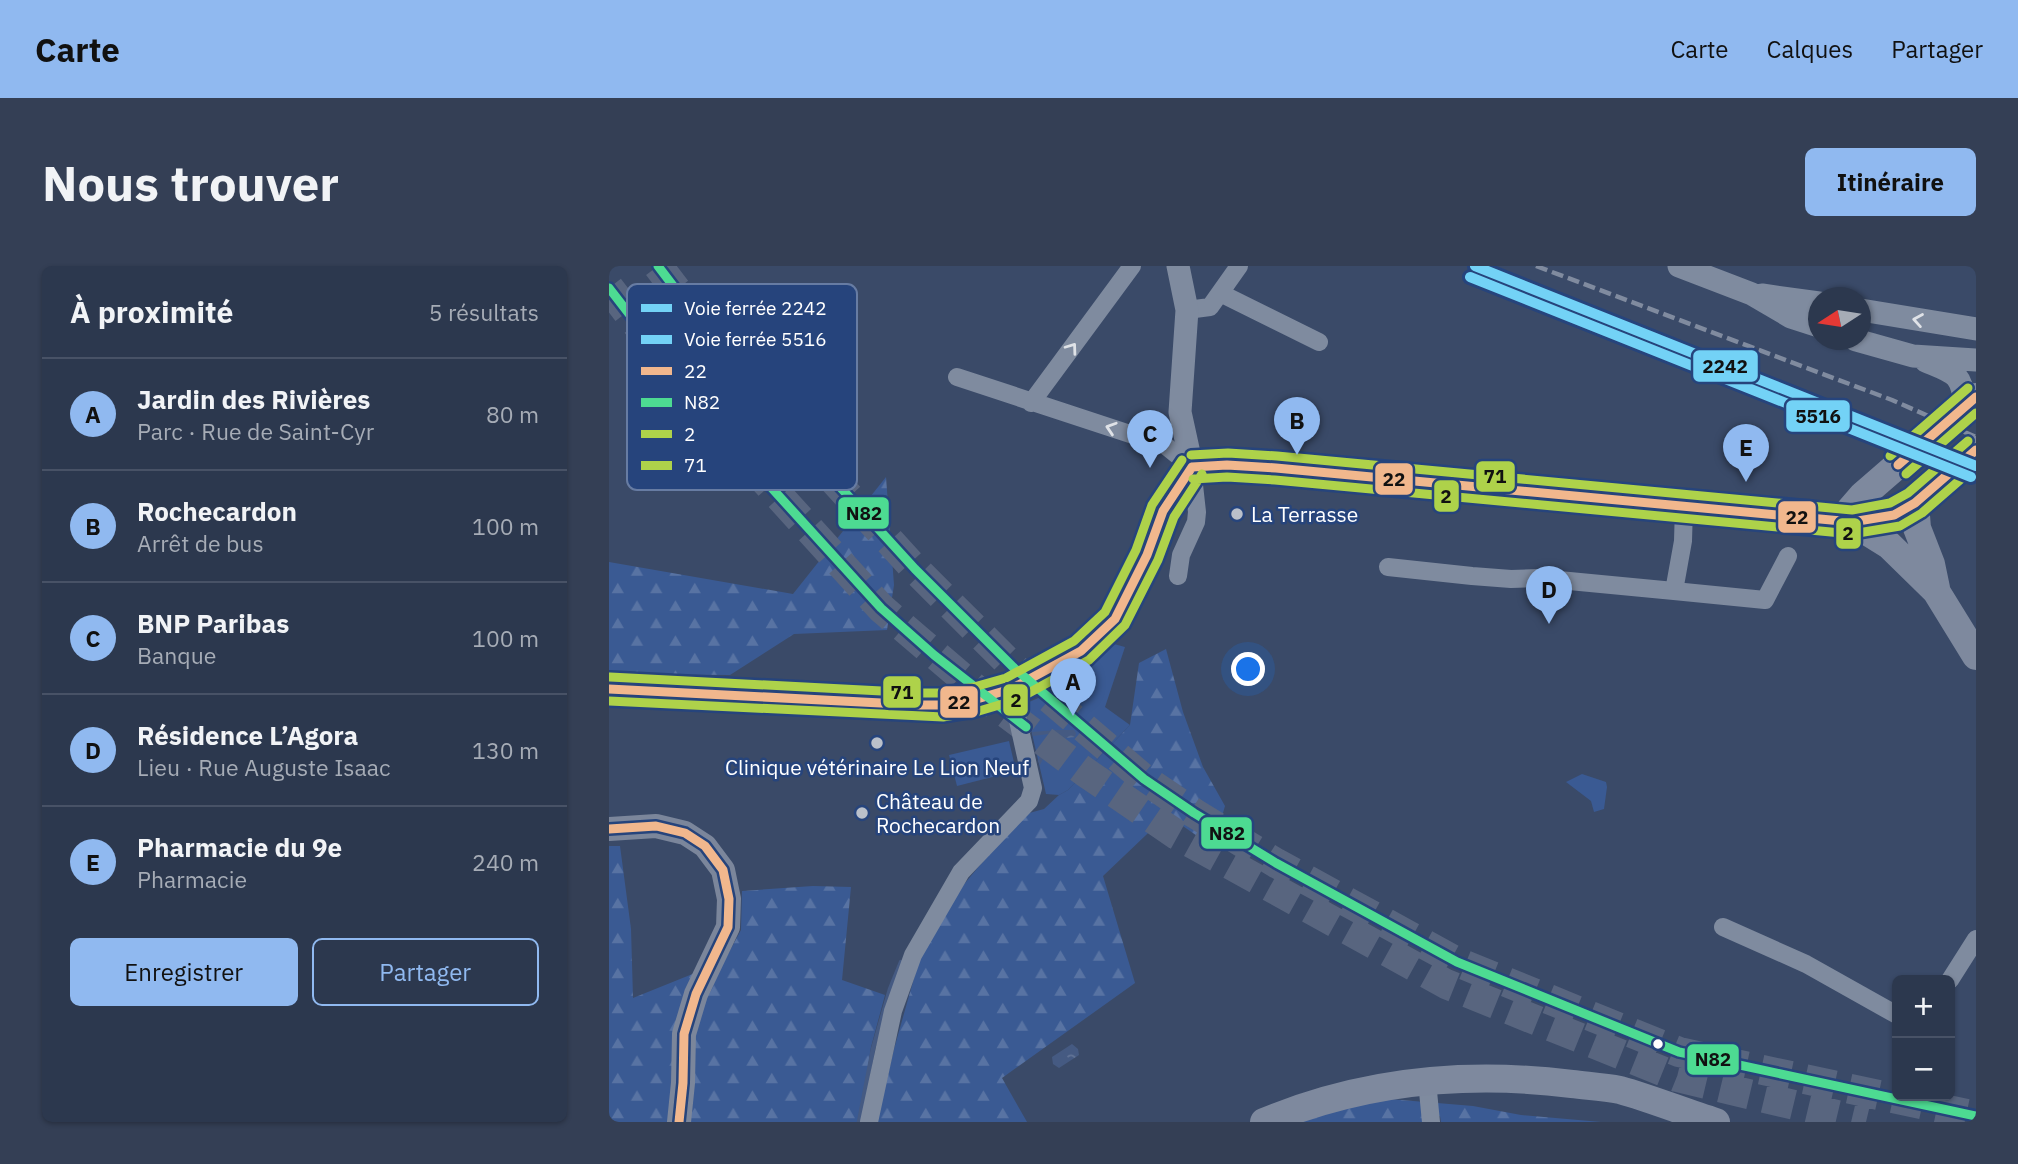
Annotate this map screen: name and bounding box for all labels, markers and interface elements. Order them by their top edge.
text: Carte [35,28,120,71]
text: Carte [1670,33,1729,65]
text: Calques [1767,33,1853,65]
text: Partager [1891,33,1983,65]
button: Itinéraire [1805,148,1976,216]
text: Nous trouver [42,151,339,214]
legend [627,284,857,490]
north arrow [1808,287,1871,350]
text: À proximité [70,292,233,331]
text: Voie ferrée 2242 [684,296,827,320]
text: 5 résultats [429,297,539,327]
one-way arrow [1912,313,1924,328]
text: Voie ferrée 5516 [684,327,827,351]
one-way arrow [1064,343,1076,356]
line badge: 2242 [1692,349,1759,383]
text: 2242 [1702,354,1748,378]
text: 22 [684,359,707,383]
text: Jardin des Rivières [137,382,370,416]
text: N82 [684,390,720,414]
pin: B [1274,397,1320,455]
text: A [85,399,101,429]
text: 80 m [486,399,539,429]
line badge: 5516 [1785,399,1851,433]
text: 5516 [1795,404,1841,428]
pin: C [1127,410,1173,468]
text: Parc · Rue de Saint-Cyr [137,416,374,446]
text: 2 [684,422,695,446]
one-way arrow [1105,422,1117,437]
pin: E [1723,424,1769,482]
text: 71 [684,453,707,477]
line badge: 71 [1475,460,1516,493]
line badge: 22 [1374,462,1414,496]
text: 71 [1484,464,1507,488]
text: 22 [1383,467,1405,491]
line badge: 2 [1433,479,1460,513]
text: 2 [1440,484,1452,508]
text: Rochecardon [137,494,297,528]
line badge: N82 [837,496,890,530]
place label: La Terrasse [1251,500,1358,528]
line badge: 22 [1777,500,1817,534]
text: N82 [846,501,882,525]
text: 22 [1786,505,1808,529]
marker: La Terrasse [1229,506,1245,522]
text: B [85,511,101,541]
text: 100 m [472,511,539,541]
line badge: 2 [1835,517,1862,550]
text: 2 [1842,521,1854,545]
text: Arrêt de bus [137,528,264,558]
pin: D [1526,566,1572,624]
text: BNP Paribas [137,606,289,640]
text: C [86,623,100,653]
text: 100 m [472,623,539,653]
text: Banque [137,640,216,670]
your location [1231,652,1265,686]
pin: A [1050,658,1096,716]
line badge: 71 [882,675,922,709]
text: 71 [891,680,914,704]
line badge: 2 [1002,683,1029,717]
line badge: 22 [939,685,979,719]
text: 2 [1010,688,1022,712]
text: 22 [948,690,970,714]
text: Résidence L’Agora [137,718,358,752]
text: D [85,735,101,765]
text: 130 m [472,735,539,765]
marker: Clinique vétérinaire Le Lion Neuf [869,735,885,751]
text: Lieu · Rue Auguste Isaac [137,752,391,782]
place label: Clinique vétérinaire Le Lion Neuf [725,753,1029,781]
place label: Château de Rochecardon [876,787,1000,839]
marker: Château de Rochecardon [854,805,870,821]
line badge: N82 [1200,816,1253,850]
text: N82 [1209,821,1245,845]
text: Pharmacie du 9e [137,830,342,864]
text: E [86,847,100,877]
text: 240 m [472,847,539,877]
text: Pharmacie [137,864,247,894]
button: Enregistrer [70,938,298,1006]
button: Partager [312,938,539,1006]
map controls [1892,975,1955,1101]
button: + [1892,975,1955,1038]
unlabelled marker [1651,1037,1665,1051]
button: − [1892,1038,1955,1101]
line badge: N82 [1686,1043,1740,1076]
text: N82 [1695,1047,1731,1071]

